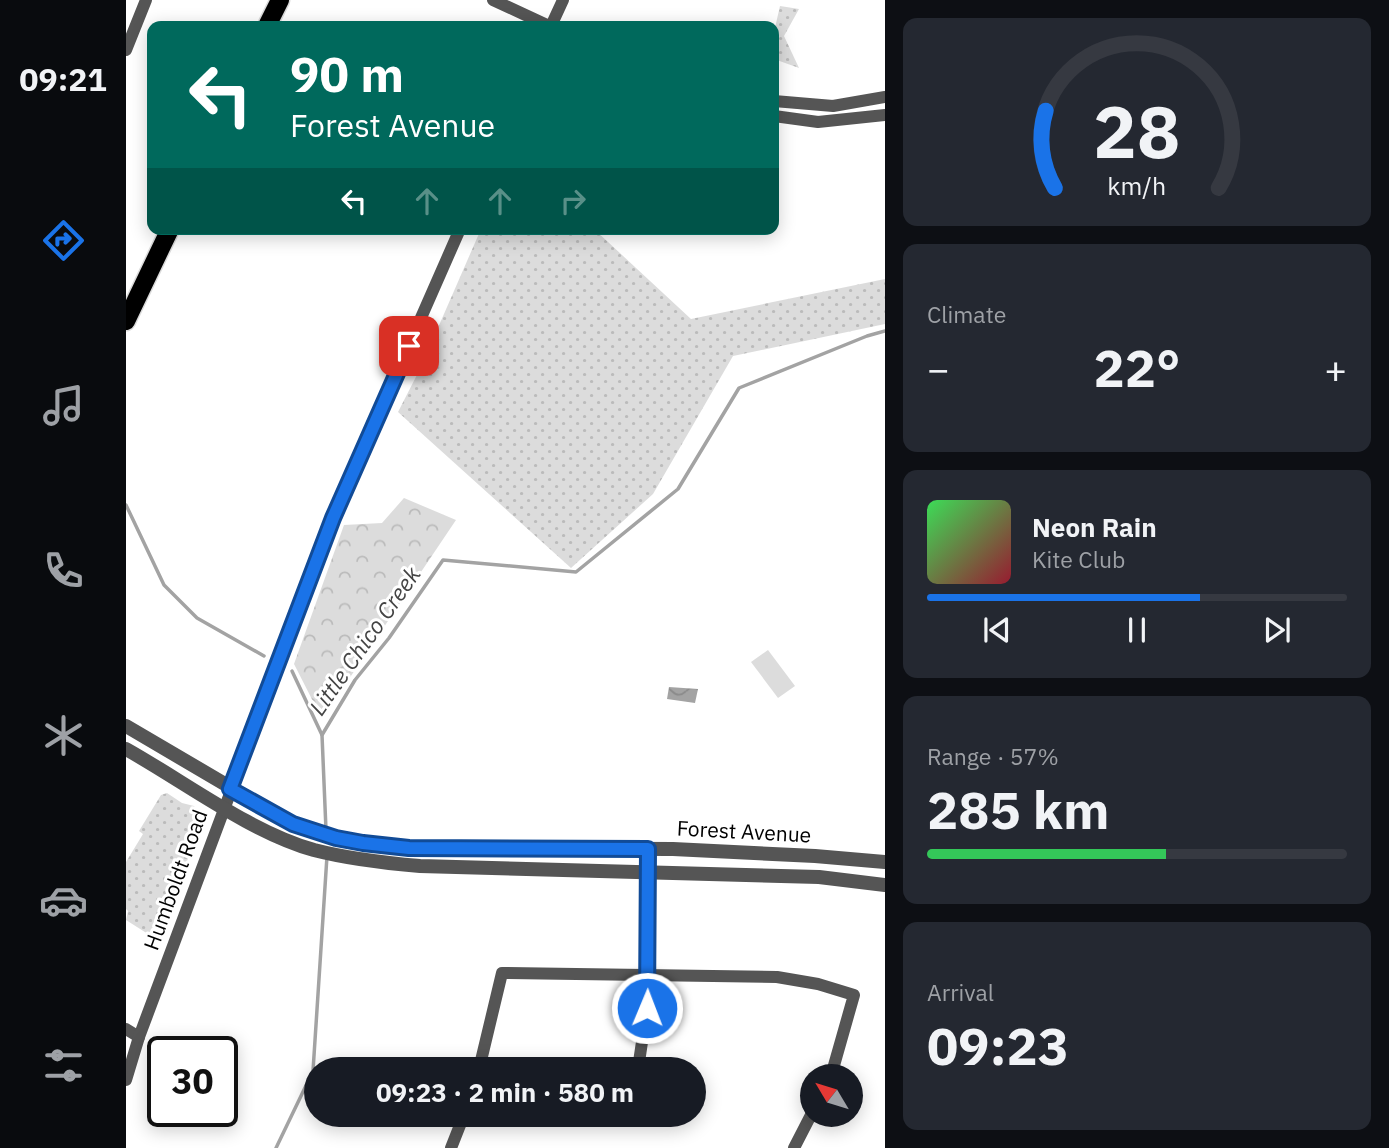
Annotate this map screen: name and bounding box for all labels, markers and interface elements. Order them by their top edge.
text: 90 m [290,42,404,105]
icon: left [175,49,266,140]
text: 09:21 [19,58,107,100]
text: 28 [1093,83,1181,178]
text: Forest Avenue [290,104,495,146]
text: km/h [1108,169,1166,202]
icon: left [335,182,373,220]
icon: ahead [408,182,446,220]
icon: ahead [481,182,519,220]
icon: right [554,182,592,220]
icon: directions [39,216,88,265]
text: Climate [927,299,1006,329]
pin [379,316,439,376]
icon: arrive [390,327,428,365]
text: 22° [1094,334,1180,401]
text: − [927,344,950,393]
text: + [1324,344,1347,393]
icon: music [39,381,88,430]
text: Neon Rain [1032,510,1157,544]
text: Kite Club [1032,544,1125,574]
icon: phone [39,546,88,595]
water label: Little Chico Creek [302,559,427,721]
icon: previous [978,611,1016,649]
icon: pause [1118,611,1156,649]
icon: next [1258,611,1296,649]
icon: climate [39,711,88,760]
text: Range · 57% [927,741,1059,771]
text: 285 km [927,776,1109,843]
street label: Humboldt Road [137,806,213,954]
street label: Forest Avenue [676,813,812,849]
icon: car [39,876,88,925]
position arrow [610,971,684,1045]
text: Arrival [927,977,994,1007]
text: 09:23 [927,1012,1069,1079]
speed limit sign: 30 [147,1036,238,1127]
icon: filters [39,1041,88,1090]
north arrow [800,1064,863,1127]
map controls [800,1064,863,1127]
text: 09:23 · 2 min · 580 m [376,1075,634,1109]

